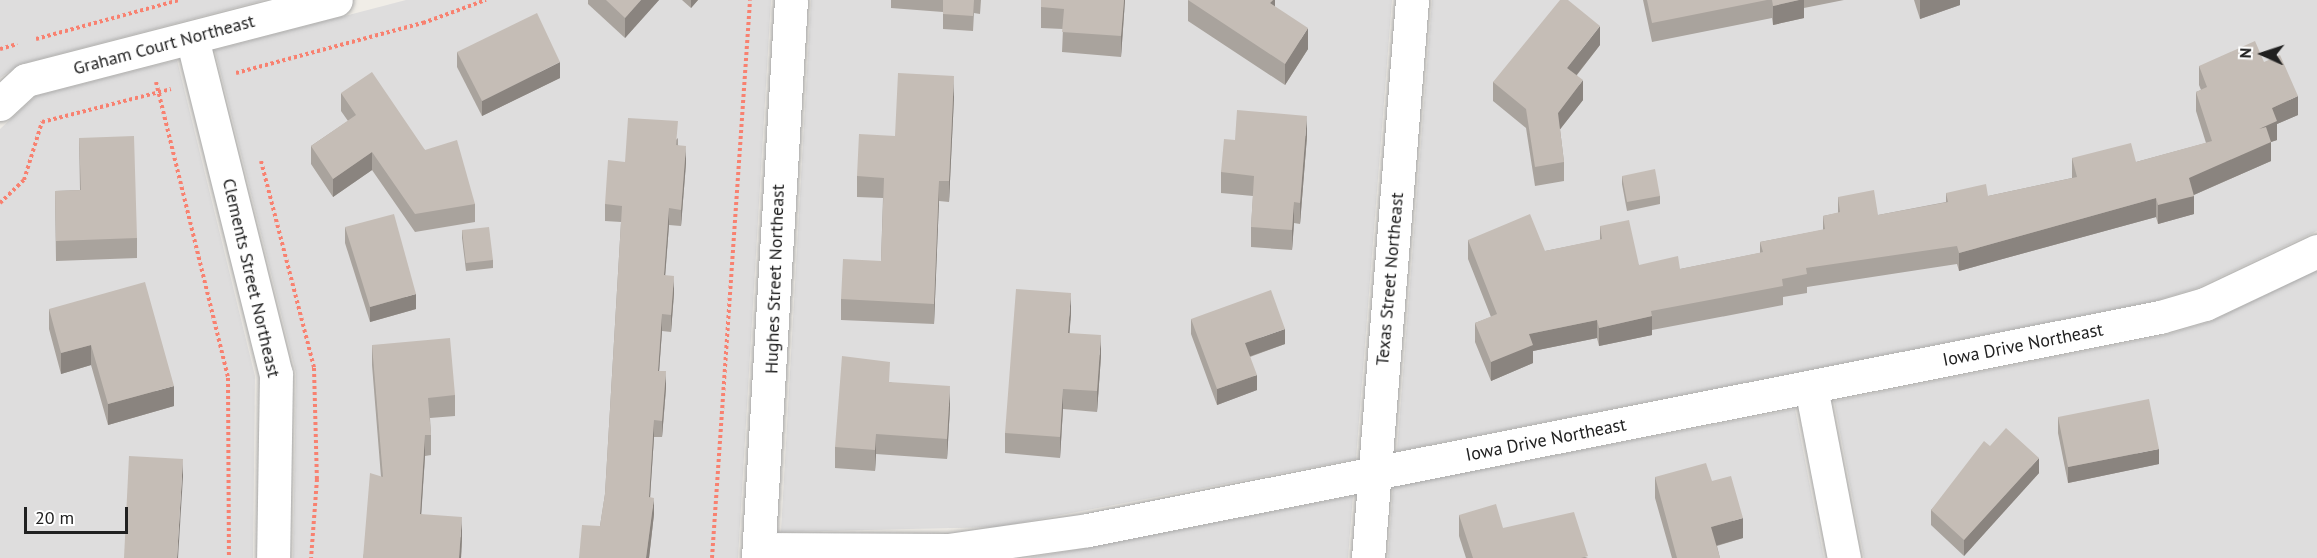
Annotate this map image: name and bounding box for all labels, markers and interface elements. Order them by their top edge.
street label: Graham Court Northeast [71,10,257,80]
north arrow [2233,24,2293,84]
text: N [2235,47,2255,59]
street label: Clements Street Northeast [218,176,284,380]
street label: Hughes Street Northeast [761,184,789,374]
street label: Texas Street Northeast [1372,191,1408,367]
street label: Iowa Drive Northeast [1941,319,2105,371]
street label: Iowa Drive Northeast [1464,414,1628,466]
scale bar [27,495,130,533]
text: 20 m [35,506,74,529]

